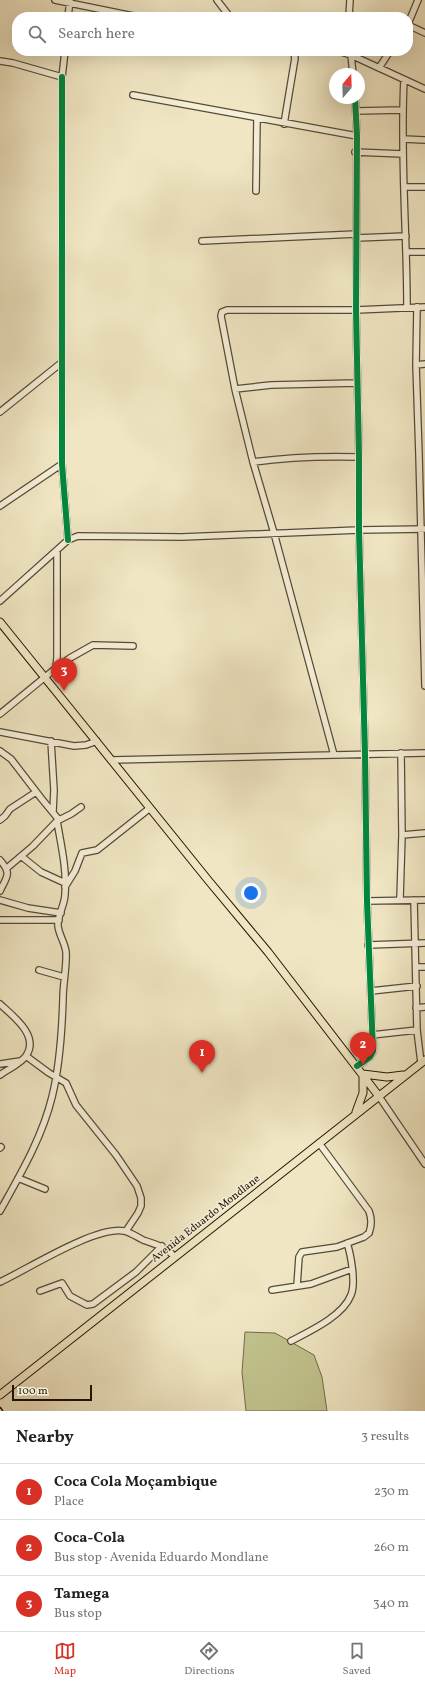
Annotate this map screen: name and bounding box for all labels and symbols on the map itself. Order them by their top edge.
north arrow [329,68,365,104]
pin: 3 [51,658,77,691]
your location [241,883,261,903]
pin: 2 [350,1032,376,1065]
pin: 1 [189,1040,215,1073]
street label: Avenida Eduardo Mondlane [148,1172,264,1266]
scale bar [12,1383,92,1402]

